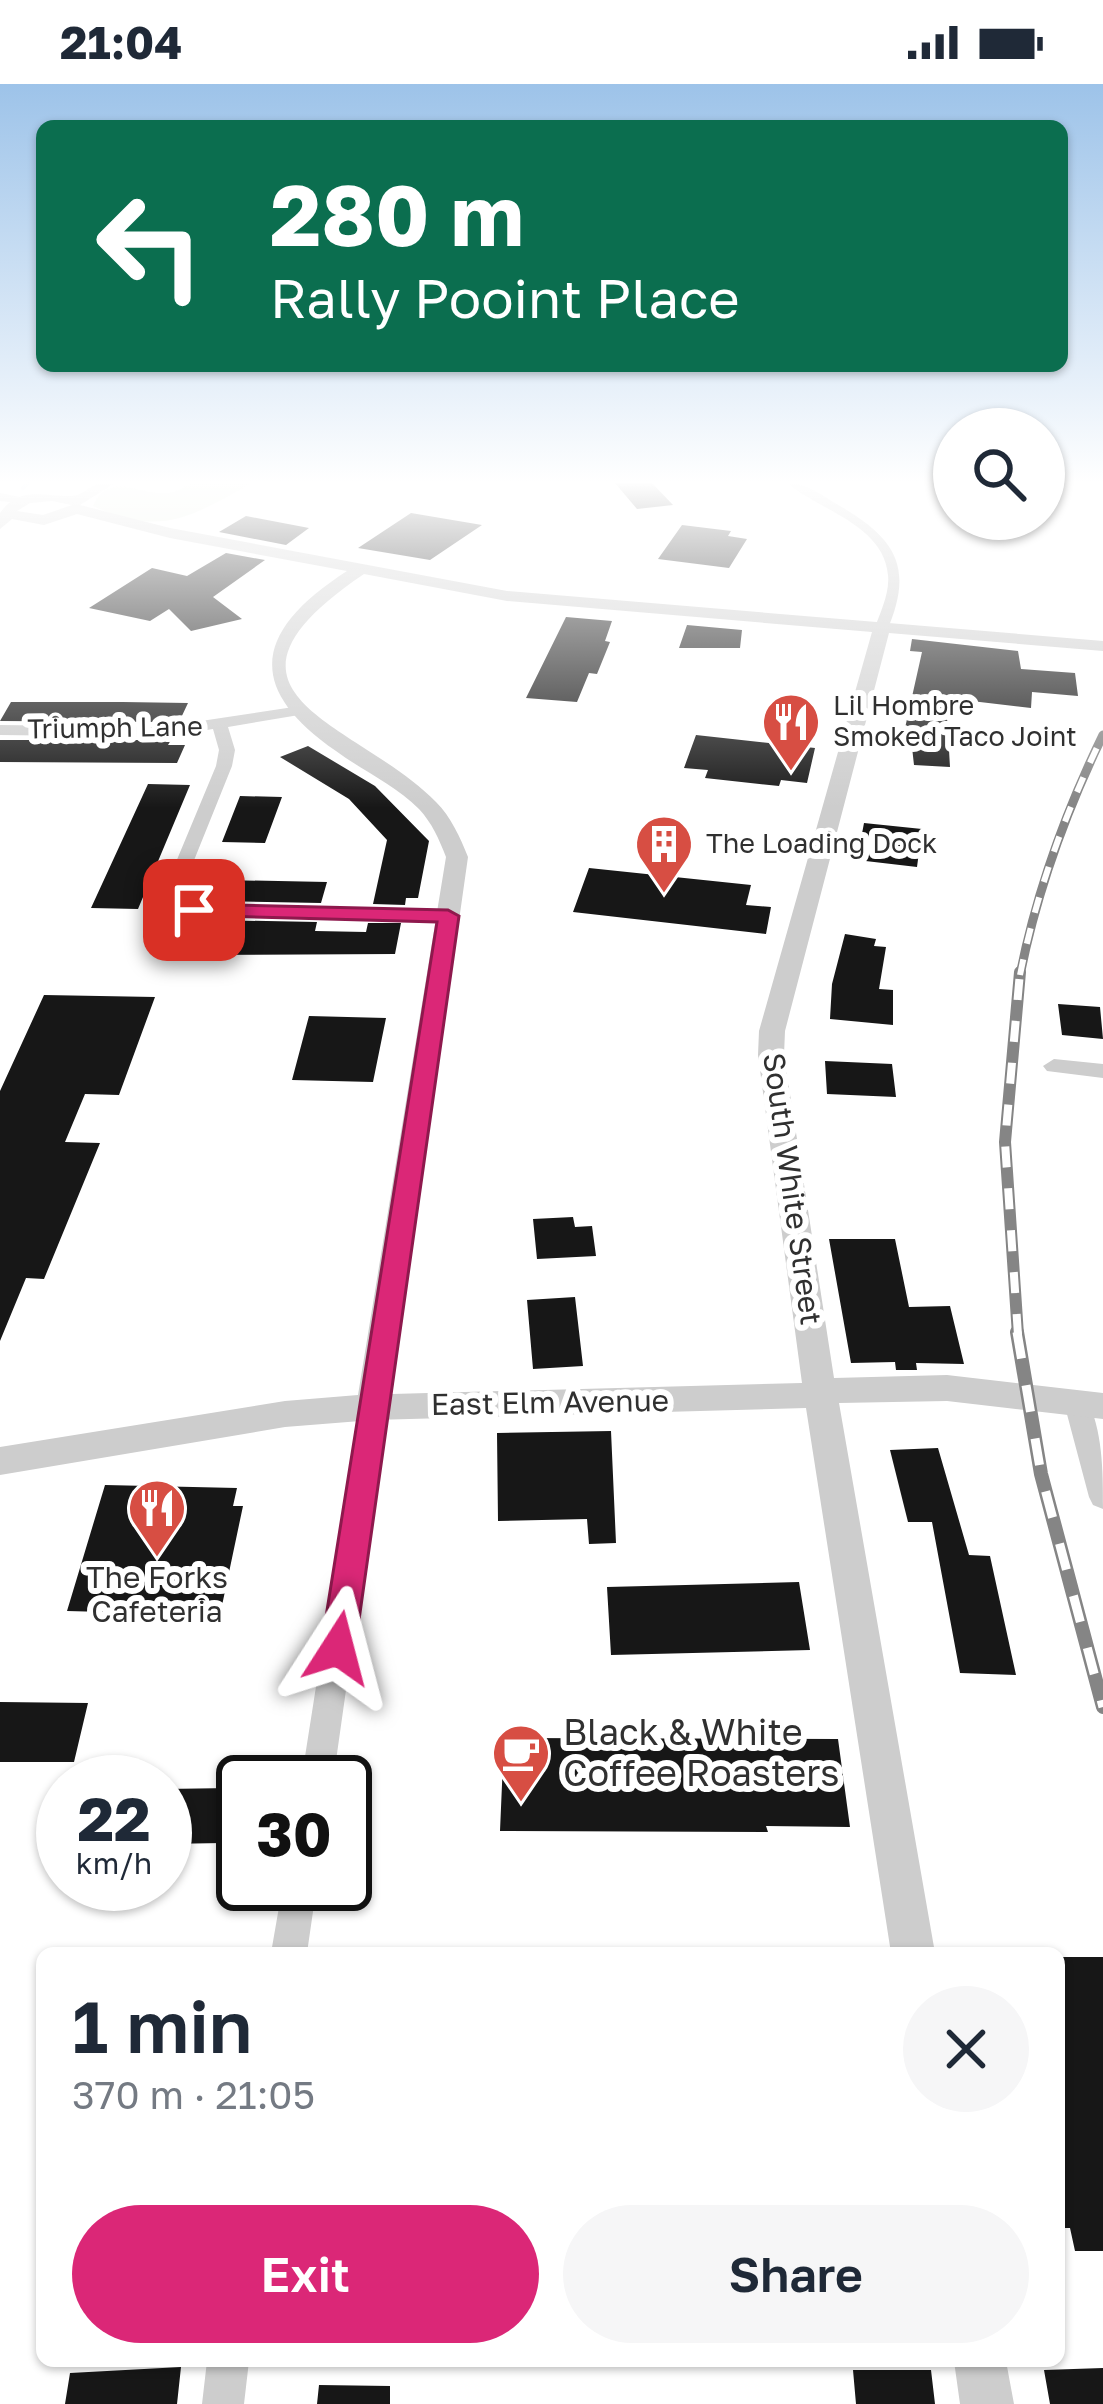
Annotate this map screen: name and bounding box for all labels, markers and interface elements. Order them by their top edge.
text: 21:04 [60,15,182,69]
text: 280 m [270,164,524,264]
icon: left [72,168,228,324]
text: Rally Pooint Place [270,265,740,330]
map controls [933,408,1065,540]
button: search [933,408,1065,540]
place label: Lil Hombre Smoked Taco Joint [833,689,1077,752]
restaurant icon: Lil Hombre Smoked Taco Joint [760,691,822,773]
street label: Triumph Lane [27,709,203,745]
building icon: The Loading Dock [633,813,695,895]
place label: The Loading Dock [706,827,937,859]
pin [143,859,245,961]
icon: arrive [161,877,227,943]
street label: South White Street [756,1051,830,1327]
street label: East Elm Avenue [431,1382,669,1422]
restaurant icon: The Forks Cafeteria [126,1477,188,1559]
place label: The Forks Cafeteria [86,1559,228,1629]
position arrow [275,1585,401,1711]
place label: Black & White Coffee Roasters [563,1710,839,1794]
cafe icon: Black & White Coffee Roasters [490,1722,552,1804]
speed limit sign: 30 [216,1755,372,1911]
text: 22 [77,1782,151,1854]
text: km/h [76,1845,152,1881]
text: 1 min [72,1982,252,2069]
button: close [903,1986,1029,2112]
text: 370 m · 21:05 [72,2071,315,2118]
button: Exit [72,2205,539,2343]
button: Share [563,2205,1029,2343]

